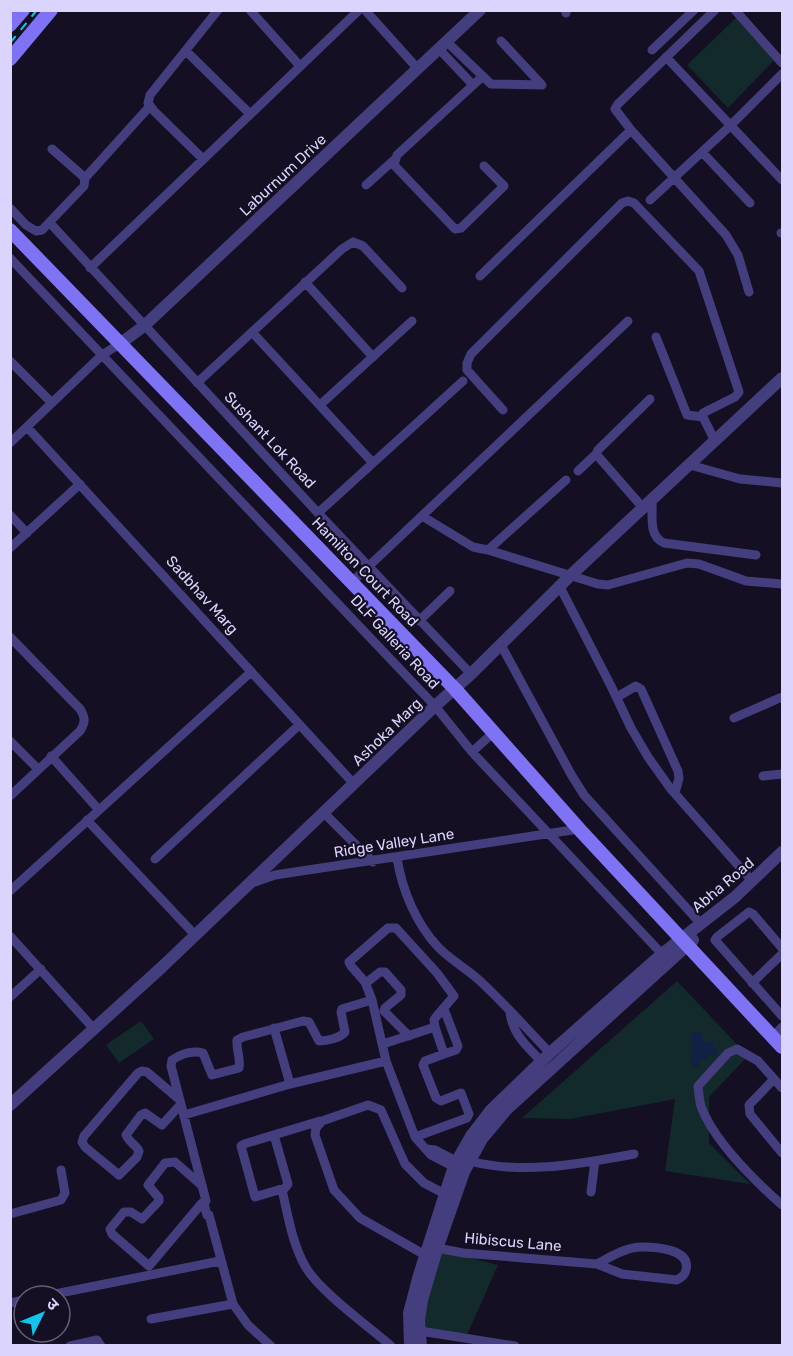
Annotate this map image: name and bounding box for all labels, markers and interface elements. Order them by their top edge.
street label: Laburnum Drive [236,130,330,220]
street label: Sushant Lok Road [221,388,319,492]
street label: Hamilton Court Road [308,514,422,630]
street label: Sadbhav Marg [162,552,242,638]
street label: DLF Galleria Road [347,591,443,693]
street label: Ashoka Marg [348,694,426,770]
street label: Ridge Valley Lane [333,825,455,861]
street label: Abha Road [688,854,758,916]
street label: Hibiscus Lane [464,1229,562,1255]
north arrow [12,1284,72,1344]
text: उ [42,1294,63,1314]

